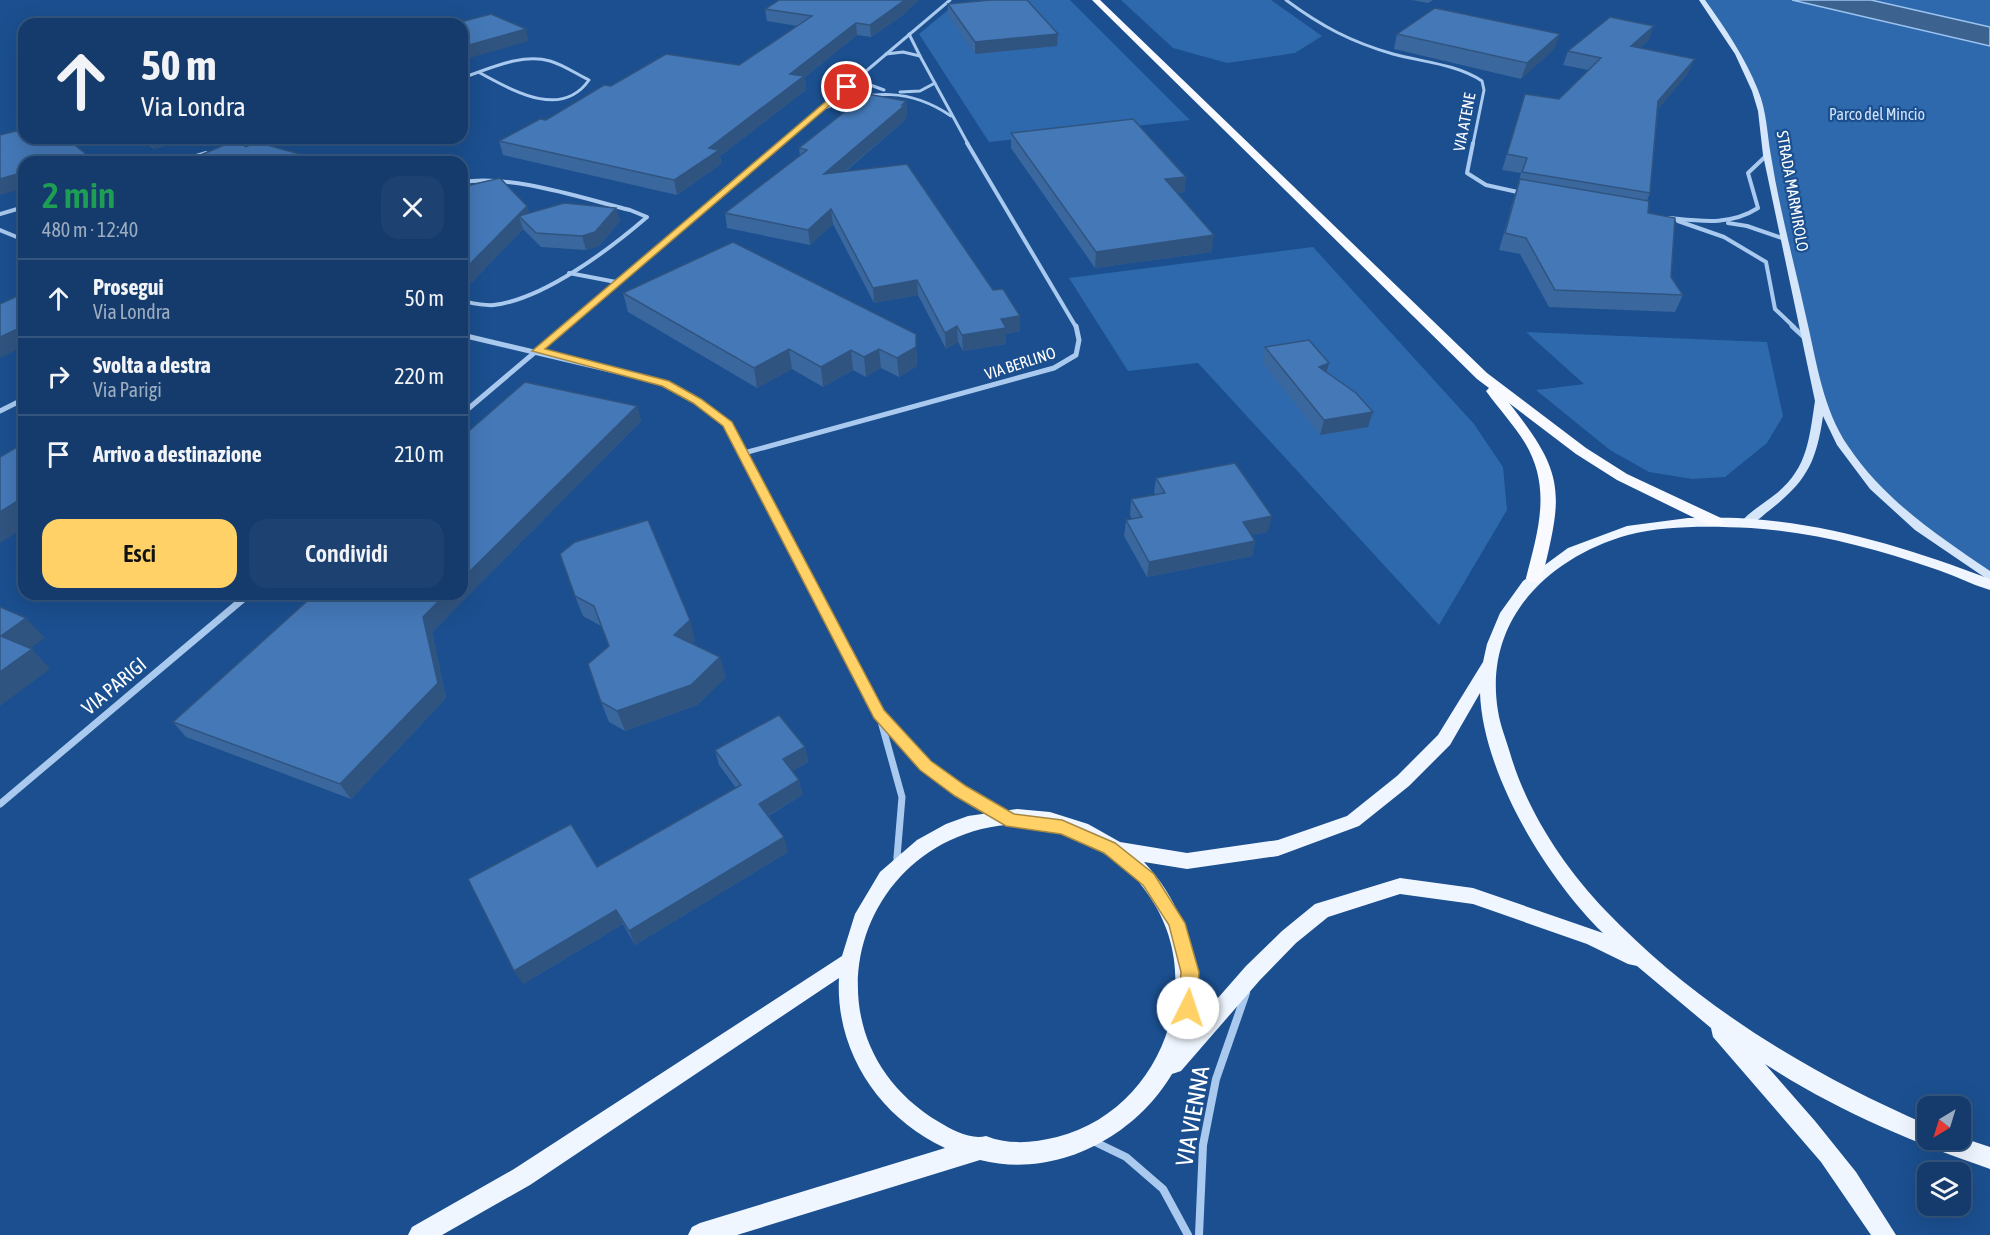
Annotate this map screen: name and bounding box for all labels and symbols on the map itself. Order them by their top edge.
pin [821,61,872,112]
street label: VIA ATENE [1450,91,1479,153]
park label: Parco del Mincio [1829,105,1925,123]
street label: STRADA MARMIROLO [1774,129,1812,253]
street label: VIA BERLINO [982,343,1058,383]
street label: VIA PARIGI [77,652,151,719]
position arrow [1156,976,1220,1040]
street label: VIA VIENNA [1170,1064,1215,1168]
north arrow [1917,1096,1971,1150]

